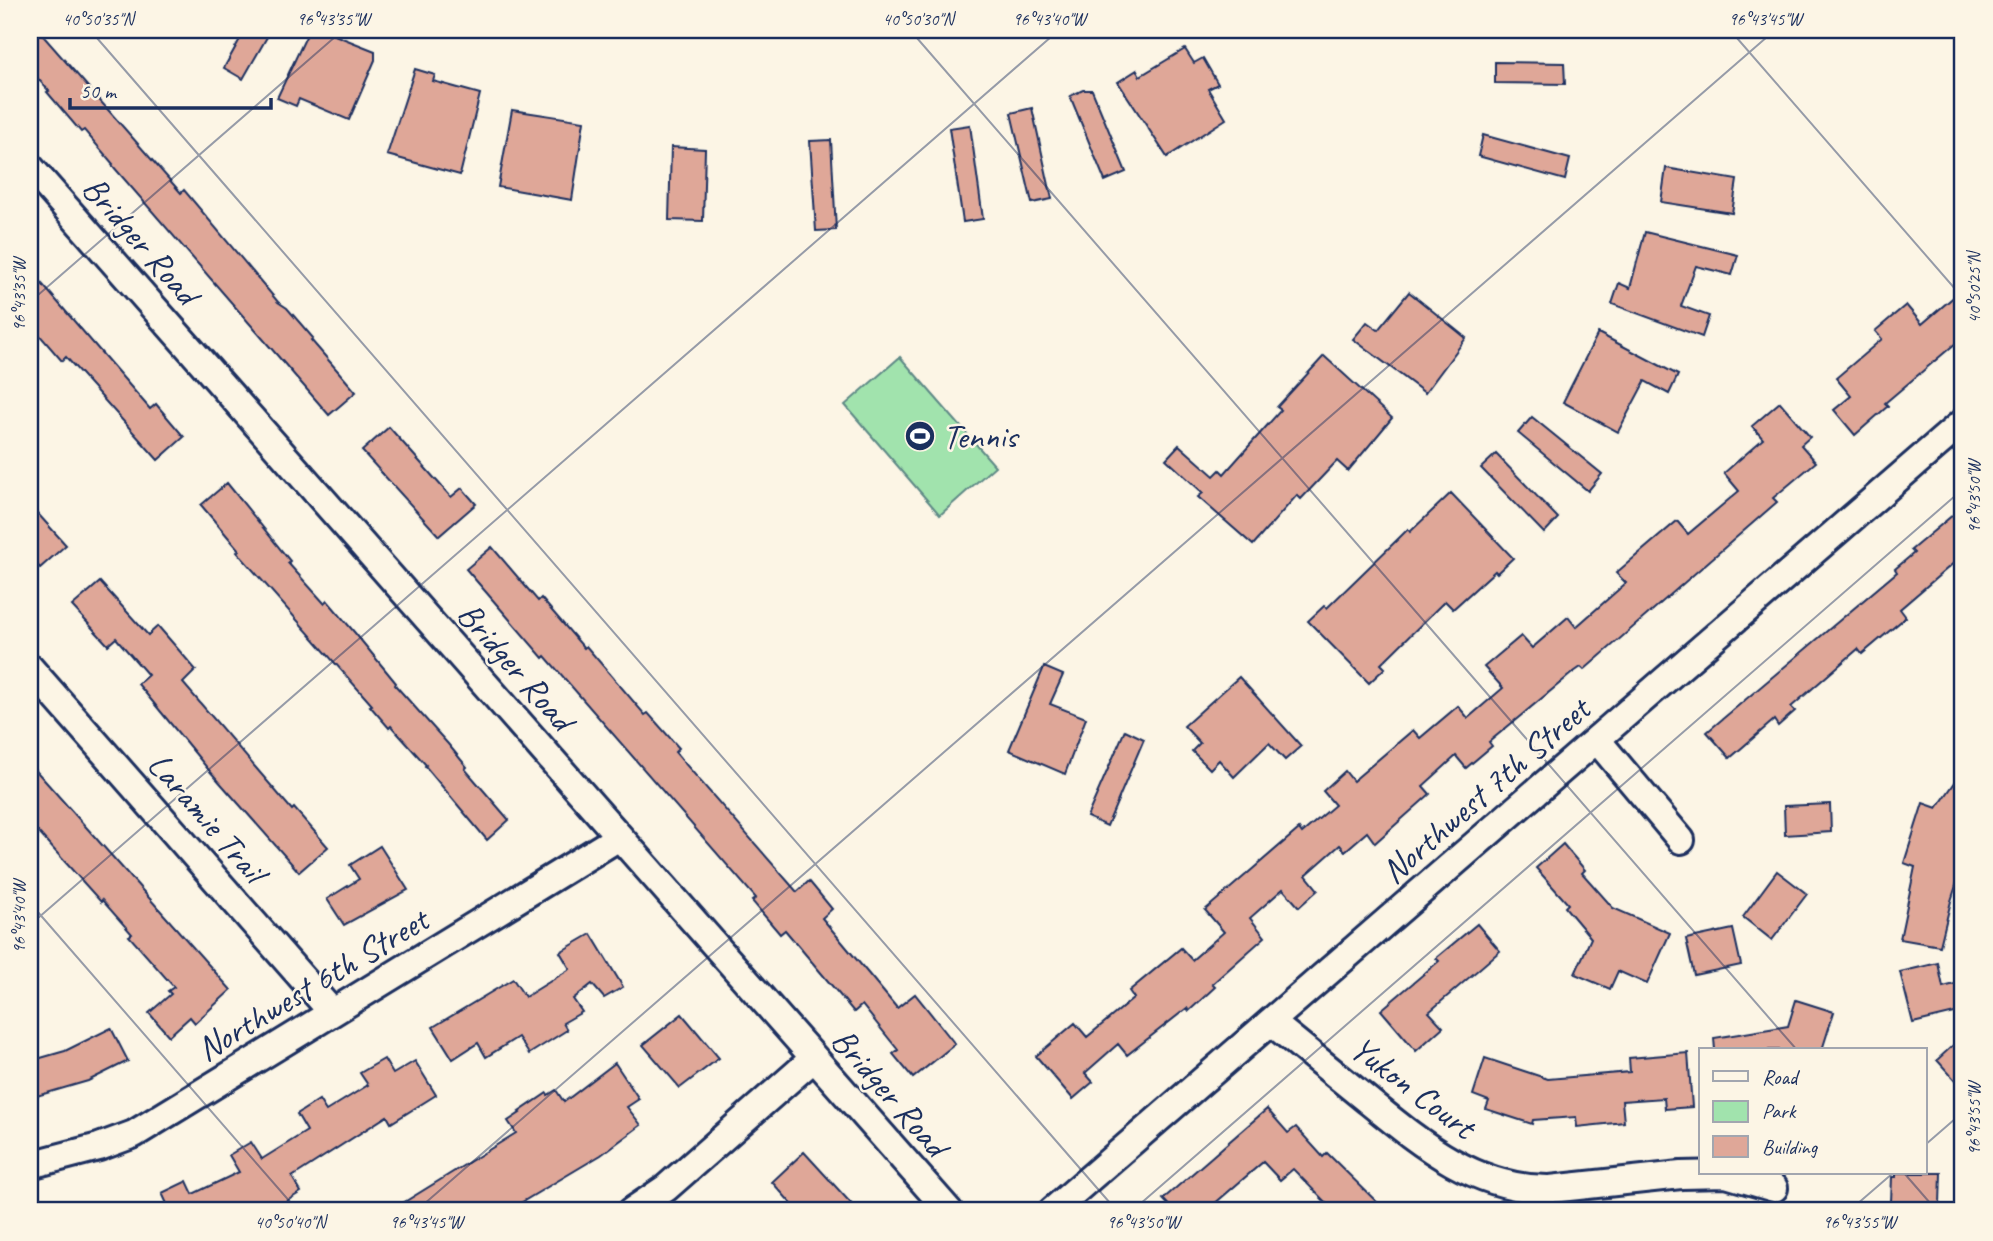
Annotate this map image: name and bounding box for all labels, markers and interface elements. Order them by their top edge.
text: 40°50'35"N [63,8,137,30]
text: 96°43'35"W [296,8,373,30]
text: 40°50'30"N [883,8,957,30]
text: 96°43'40"W [1012,8,1089,30]
text: 96°43'45"W [1728,8,1805,30]
scale bar [70,66,271,110]
text: 50 m [80,78,118,104]
street label: Bridger Road [72,167,212,318]
text: 40°50'25"N [1963,249,1985,323]
text: 96°43'35"W [8,255,30,332]
place label: Tennis [943,414,1020,459]
sports icon: Tennis [903,419,937,453]
text: 96°43'50"W [1963,457,1985,534]
street label: Bridger Road [447,593,587,744]
street label: Northwest 7th Street [1372,685,1602,893]
street label: Laramie Trail [138,743,279,896]
text: 96°43'40"W [8,877,30,954]
street label: Northwest 6th Street [188,896,439,1071]
street label: Bridger Road [821,1019,961,1170]
street label: Yukon Court [1341,1026,1487,1151]
legend [1699,1048,1926,1174]
text: Road [1762,1064,1801,1090]
text: 96°43'55"W [1963,1079,1985,1156]
text: Park [1762,1098,1797,1124]
text: Building [1762,1134,1819,1160]
text: 40°50'40"N [255,1211,329,1233]
text: 96°43'45"W [389,1211,466,1233]
text: 96°43'50"W [1106,1211,1183,1233]
text: 96°43'55"W [1822,1211,1899,1233]

